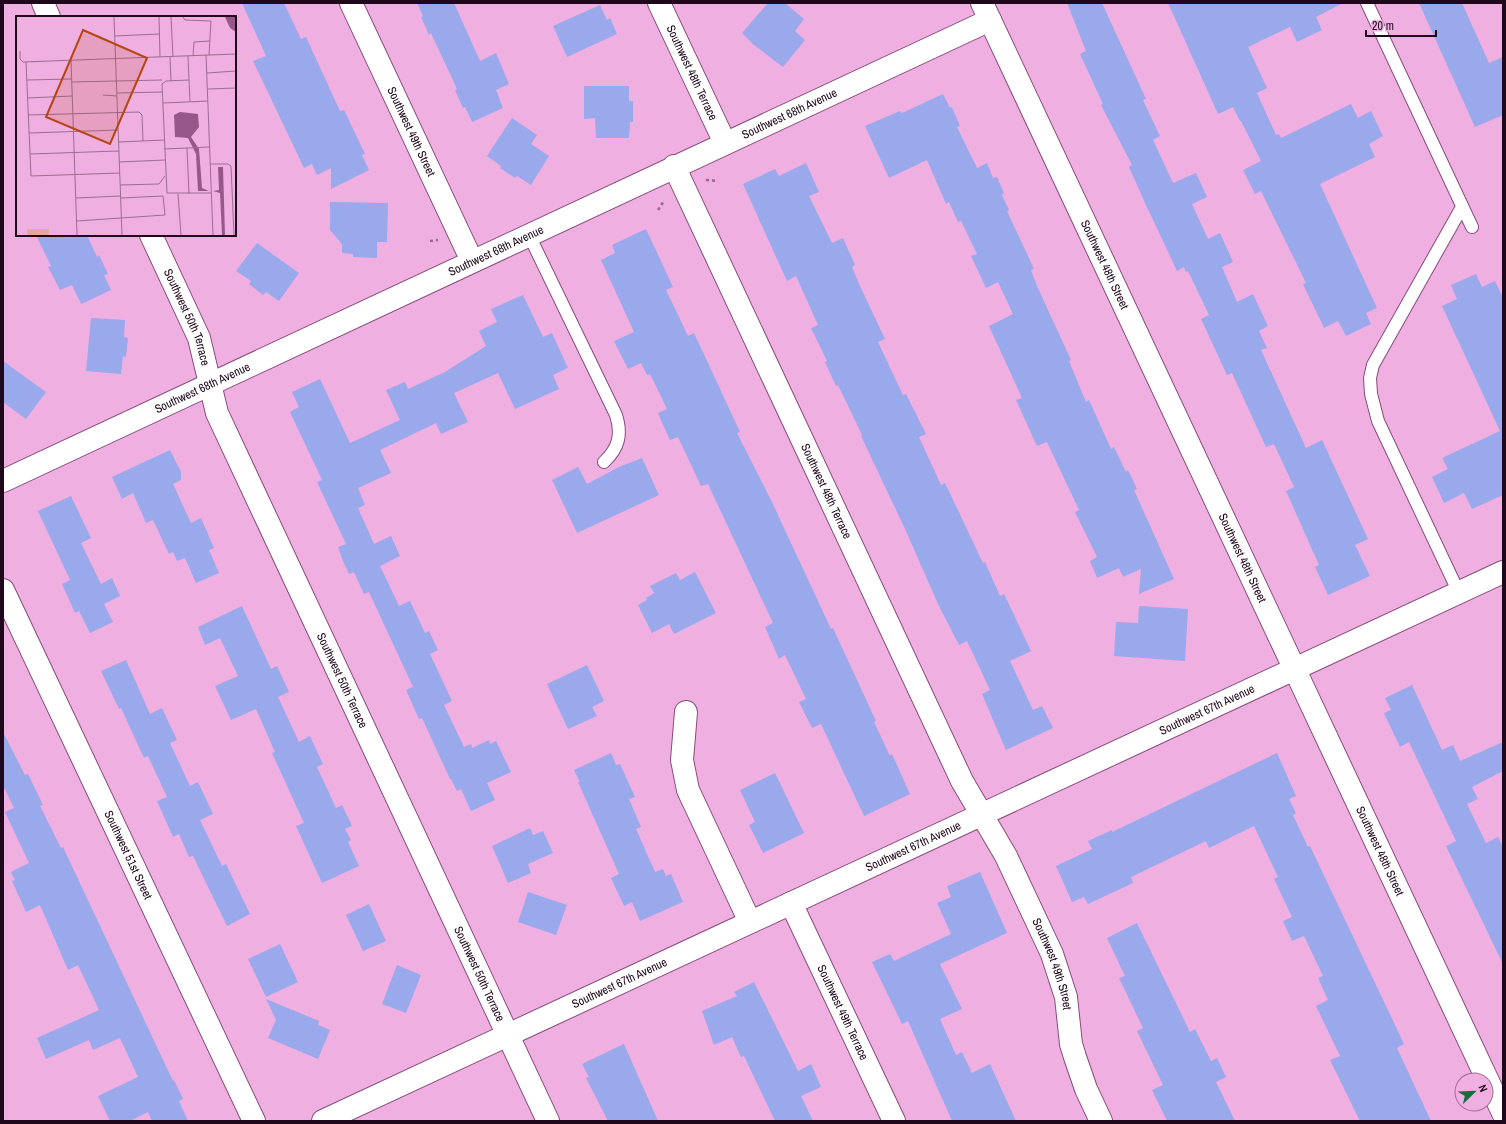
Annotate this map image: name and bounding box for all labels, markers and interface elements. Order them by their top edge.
scale bar [1366,12,1436,38]
inset map [16,16,236,236]
text: 20 m [1372,18,1394,34]
street label: Southwest 48th Terrace [663,22,721,123]
street label: Southwest 49th Street [383,84,439,179]
street label: Southwest 68th Avenue [739,85,840,143]
street label: Southwest 48th Street [1077,217,1133,312]
street label: Southwest 68th Avenue [446,222,546,280]
street label: Southwest 50th Terrace [160,266,213,367]
street label: Southwest 68th Avenue [152,359,253,417]
street label: Southwest 48th Terrace [797,441,855,541]
street label: Southwest 48th Street [1215,511,1270,606]
street label: Southwest 50th Terrace [313,630,371,731]
street label: Southwest 67th Avenue [1157,681,1257,739]
street label: Southwest 48th Street [1352,804,1408,899]
street label: Southwest 51st Street [100,808,156,902]
street label: Southwest 67th Avenue [863,817,964,875]
street label: Southwest 49th Street [1028,915,1075,1011]
street label: Southwest 50th Terrace [450,924,508,1024]
street label: Southwest 67th Avenue [569,954,670,1012]
street label: Southwest 49th Terrace [813,962,872,1063]
north arrow [1454,1072,1494,1112]
text: N [1475,1082,1491,1094]

